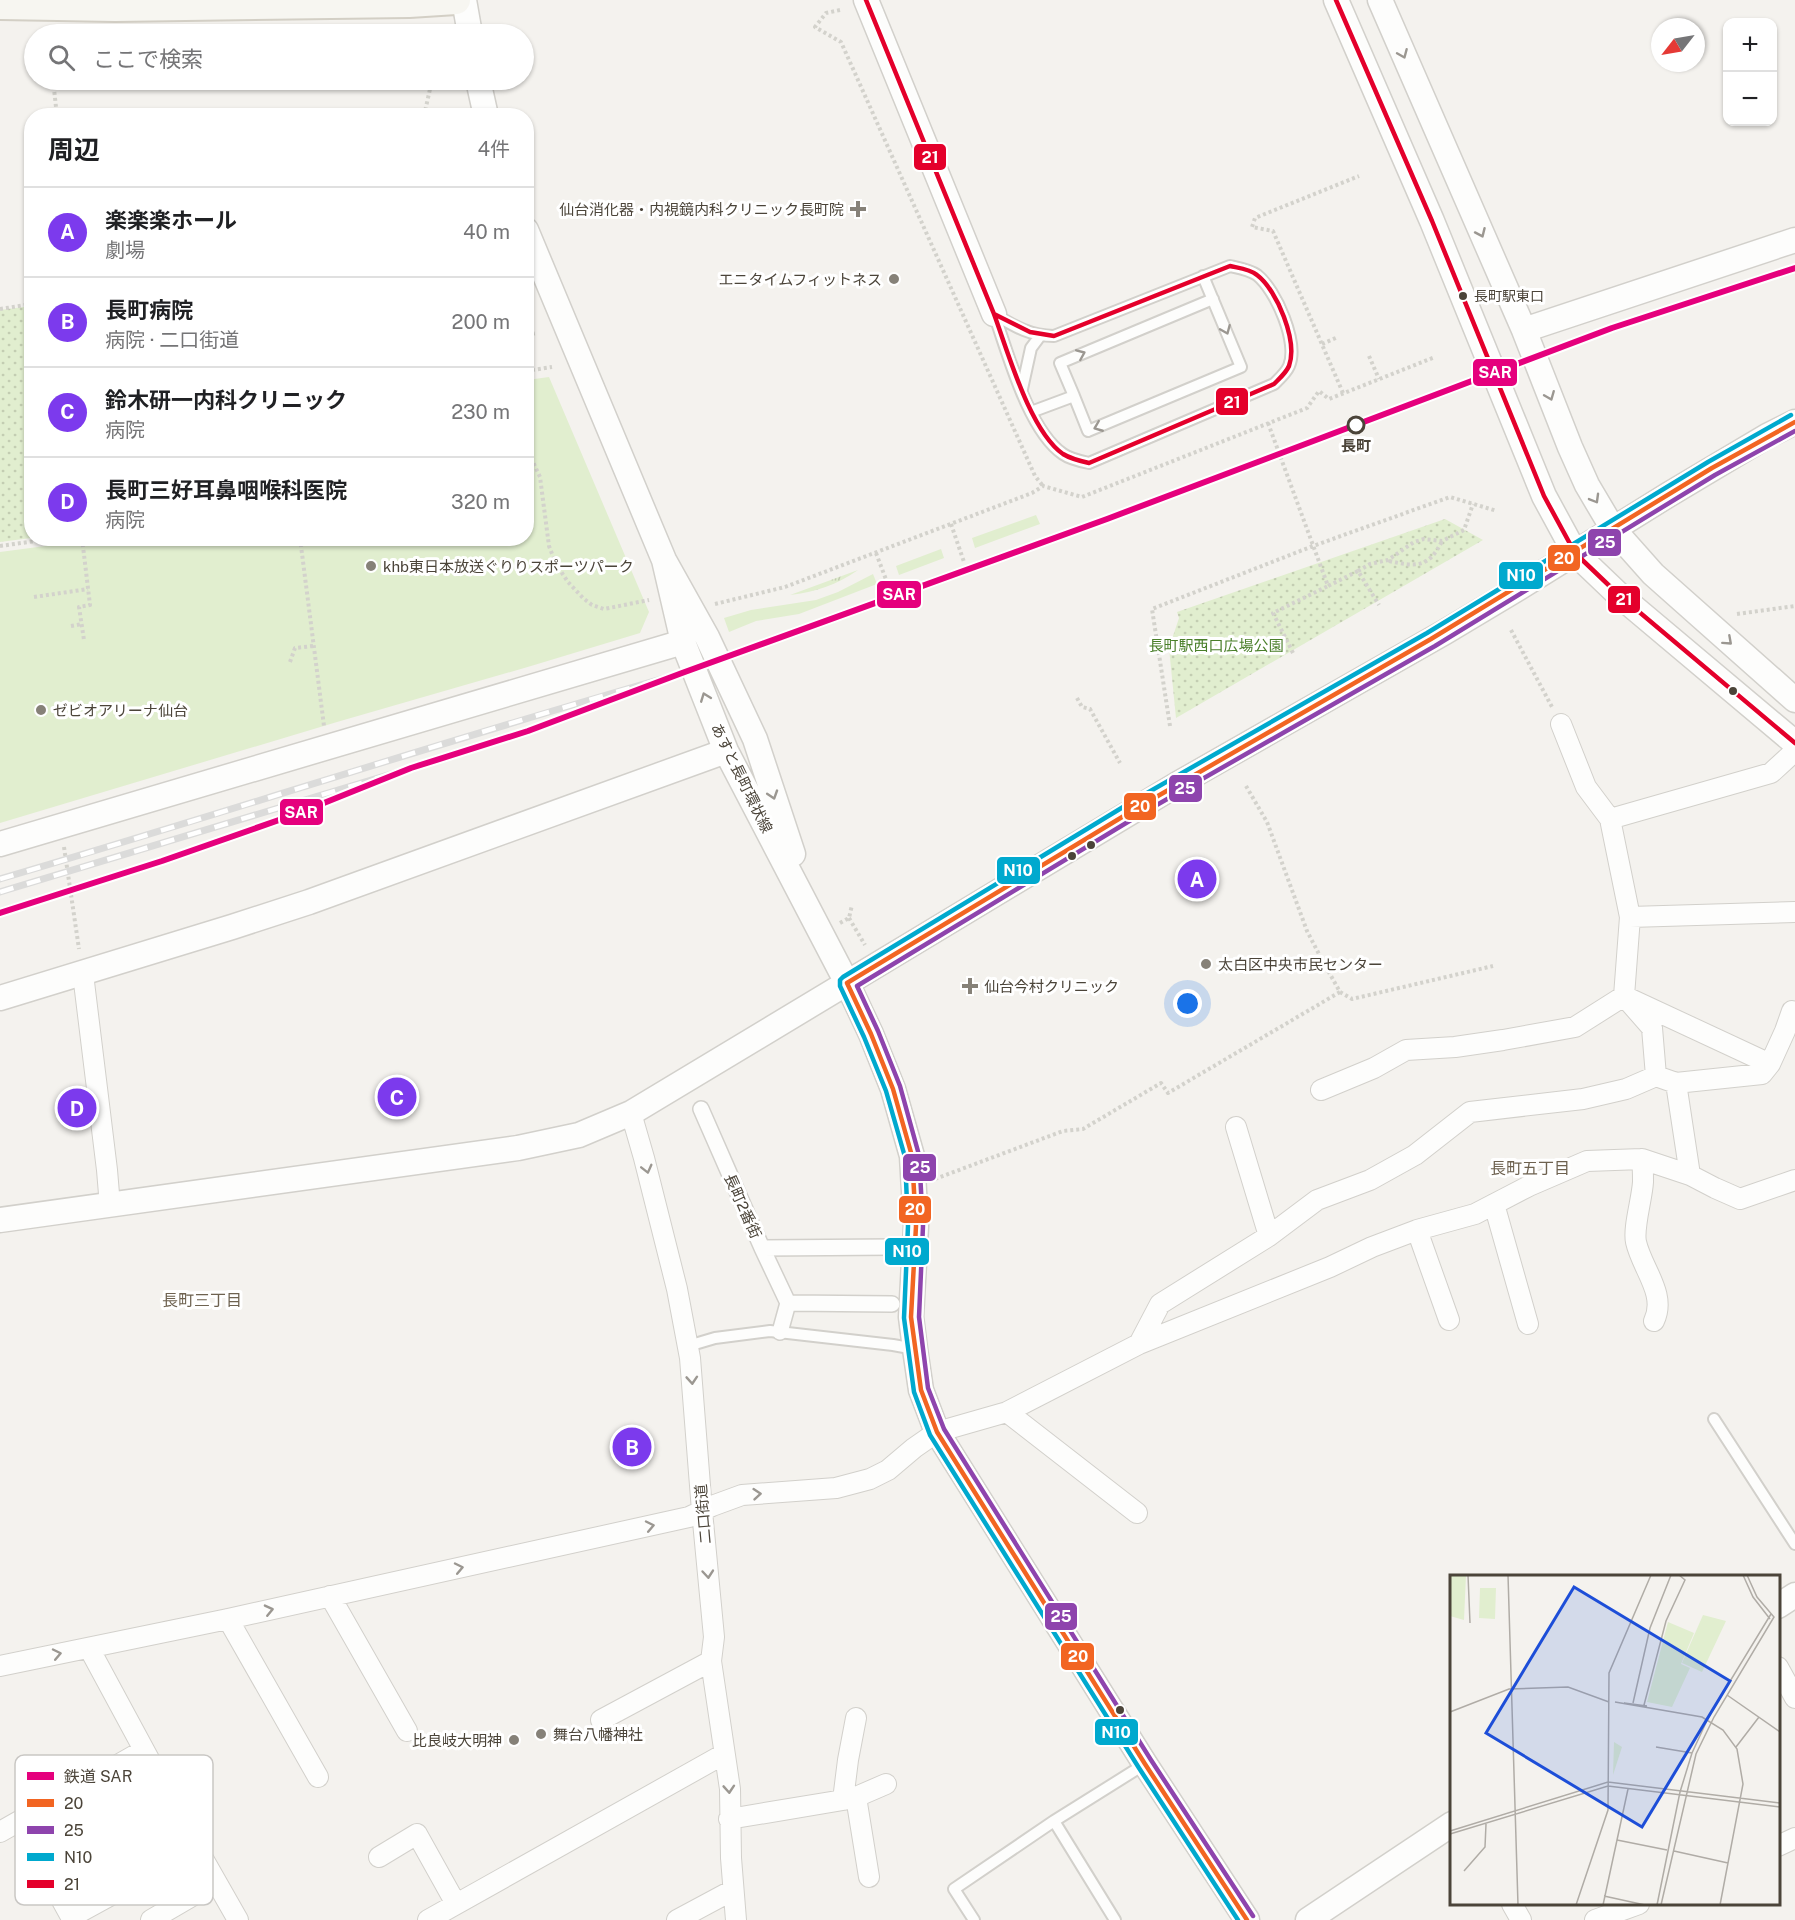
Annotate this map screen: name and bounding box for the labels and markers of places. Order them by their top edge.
marker: 仙台消化器・内視鏡内科クリニック長町院 [849,200,867,218]
place label: 仙台消化器・内視鏡内科クリニック長町院 [559,201,844,218]
place label: エニタイムフィットネス [718,271,882,288]
marker: エニタイムフィットネス [887,272,901,286]
place label: 長町駅東口 [1474,288,1544,304]
marker: 長町駅東口 [1457,290,1469,302]
marker: 長町 [1347,416,1365,434]
place label: 長町 [1341,437,1371,454]
place label: khb東日本放送ぐりりスポーツパーク [383,558,634,575]
marker: khb東日本放送ぐりりスポーツパーク [364,559,378,573]
unlabelled marker [1727,685,1739,697]
place label: ゼビオアリーナ仙台 [53,702,188,719]
marker: ゼビオアリーナ仙台 [34,703,48,717]
unlabelled marker [1085,839,1097,851]
unlabelled marker [1066,850,1078,862]
pin: A [1178,856,1216,902]
place label: 太白区中央市民センター [1218,956,1383,973]
marker: 太白区中央市民センター [1199,957,1213,971]
marker: 仙台今村クリニック [961,977,979,995]
place label: 仙台今村クリニック [984,978,1119,995]
pin: C [378,1074,416,1120]
pin: D [58,1086,97,1130]
pin: B [612,1424,652,1470]
unlabelled marker [1114,1704,1126,1716]
place label: 舞台八幡神社 [553,1726,643,1743]
marker: 舞台八幡神社 [534,1727,548,1741]
place label: 比良岐大明神 [412,1732,502,1749]
marker: 比良岐大明神 [507,1733,521,1747]

